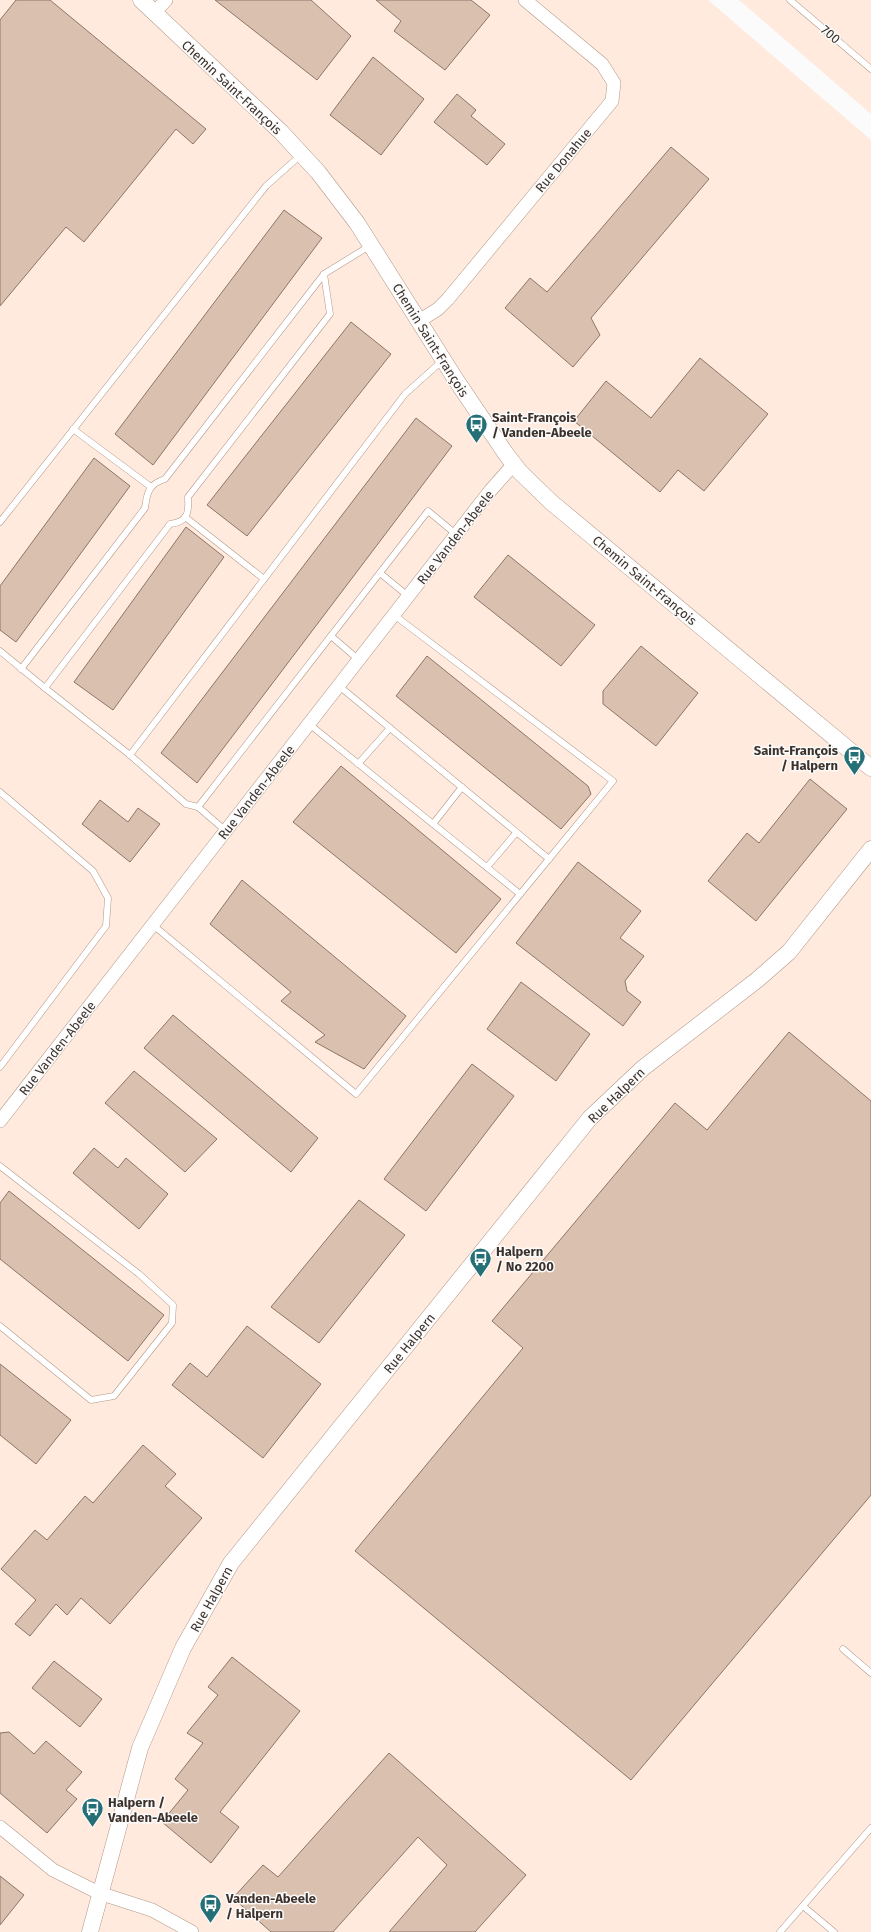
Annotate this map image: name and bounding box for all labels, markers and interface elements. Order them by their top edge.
street label: 700 [818,22,843,47]
street label: Chemin Saint-François [179,37,285,138]
street label: Rue Donahue [532,125,594,195]
street label: Chemin Saint-François [389,281,472,400]
place label: Saint-François / Vanden-Abeele [492,410,592,440]
bus stop icon: Saint-François / Vanden-Abeele [463,411,489,444]
street label: Rue Vanden-Abeele [414,487,497,587]
street label: Chemin Saint-François [590,533,700,628]
street label: Rue Vanden-Abeele [215,742,298,842]
place label: Saint-François / Halpern [754,743,839,773]
bus stop icon: Saint-François / Halpern [841,744,867,777]
street label: Rue Vanden-Abeele [16,998,99,1098]
street label: Rue Halpern [585,1065,648,1126]
place label: Halpern / No 2200 [496,1244,554,1274]
bus stop icon: Halpern / No 2200 [468,1245,494,1278]
street label: Rue Halpern [381,1310,438,1376]
street label: Rue Halpern [187,1564,236,1635]
place label: Halpern / Vanden-Abeele [107,1795,198,1825]
bus stop icon: Halpern / Vanden-Abeele [80,1796,106,1829]
place label: Vanden-Abeele / Halpern [225,1891,316,1921]
bus stop icon: Vanden-Abeele / Halpern [198,1892,224,1925]

